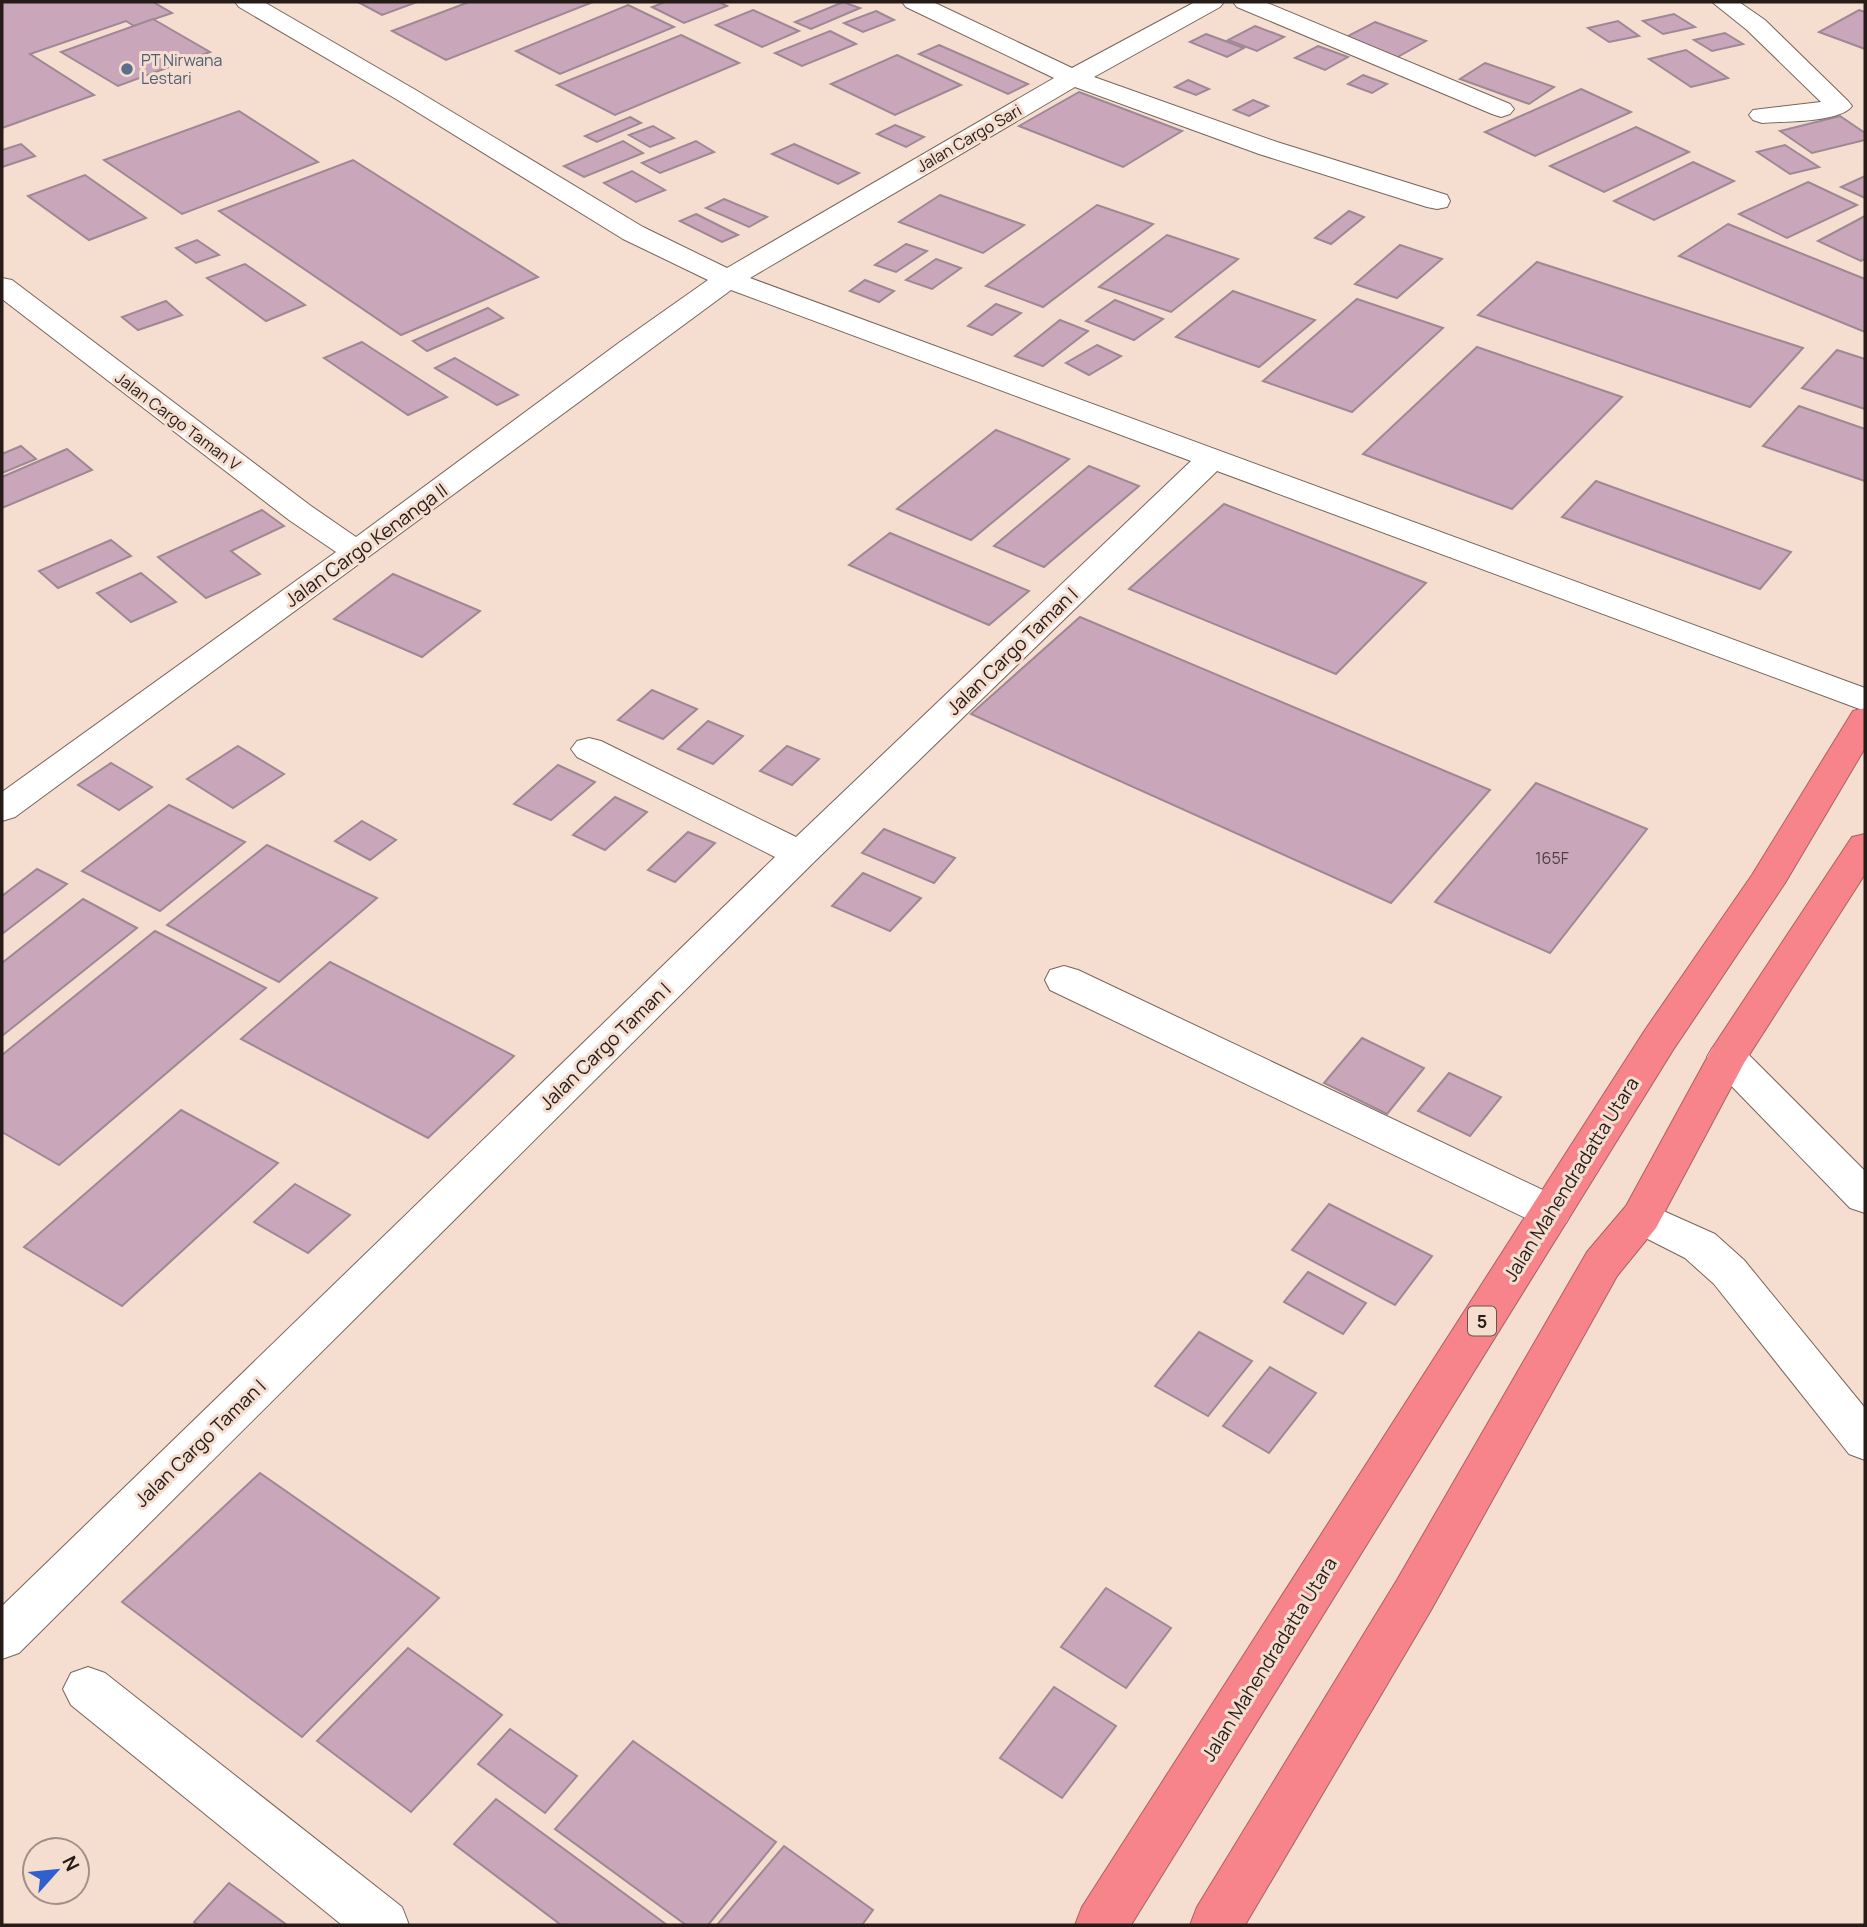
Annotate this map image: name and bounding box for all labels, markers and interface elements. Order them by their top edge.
place label: PT Nirwana Lestari [141,49,222,89]
marker: PT Nirwana Lestari [119,61,135,77]
street label: Jalan Cargo Sari [912,99,1026,177]
street label: Jalan Cargo Taman V [111,367,245,476]
street label: Jalan Cargo Kenanga II [279,477,453,613]
street label: Jalan Cargo Taman I [941,582,1083,720]
house number: 165F [1535,847,1569,869]
street label: Jalan Cargo Taman I [534,977,676,1115]
street label: Jalan Mahendradatta Utara [1497,1072,1645,1286]
road number: 5 [1468,1306,1496,1336]
street label: Jalan Cargo Taman I [129,1374,271,1512]
street label: Jalan Mahendradatta Utara [1195,1552,1343,1766]
north arrow [21,1836,91,1906]
text: N [56,1851,86,1875]

